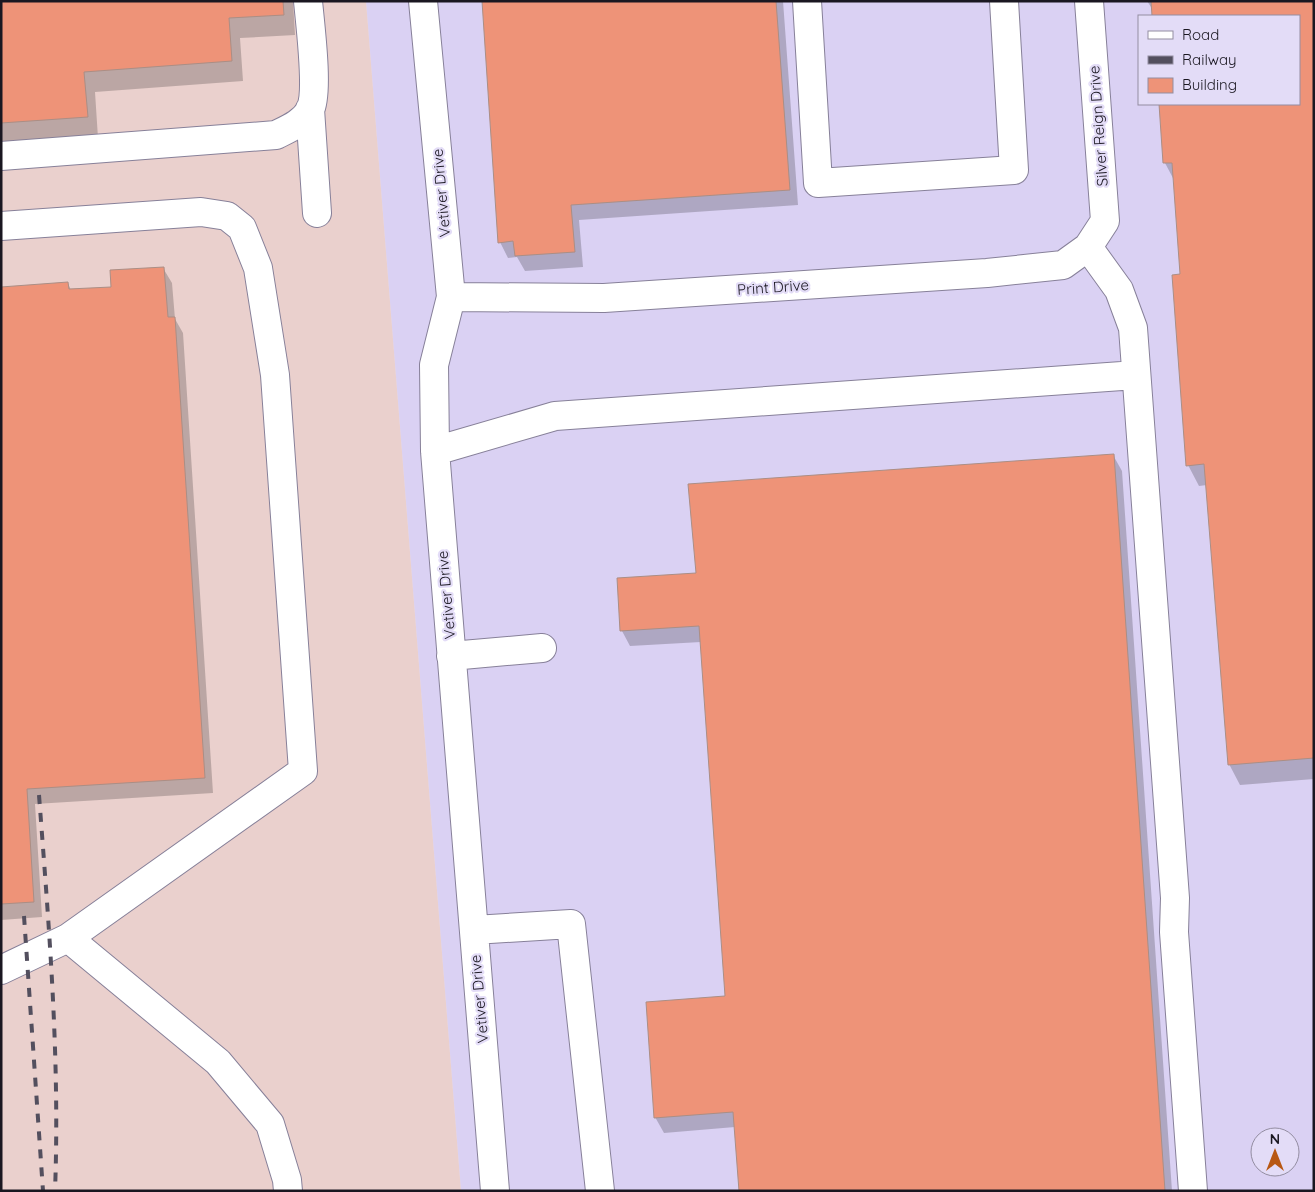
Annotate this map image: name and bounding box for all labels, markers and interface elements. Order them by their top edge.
legend [1138,15,1300,105]
text: Road [1182,25,1219,44]
text: Railway [1182,50,1237,69]
street label: Silver Reign Drive [1084,65,1112,187]
text: Building [1182,75,1237,94]
street label: Vetiver Drive [428,148,454,238]
street label: Print Drive [736,275,810,299]
street label: Vetiver Drive [433,550,459,640]
street label: Vetiver Drive [466,954,492,1044]
north arrow [1250,1127,1300,1177]
text: N [1270,1130,1280,1148]

